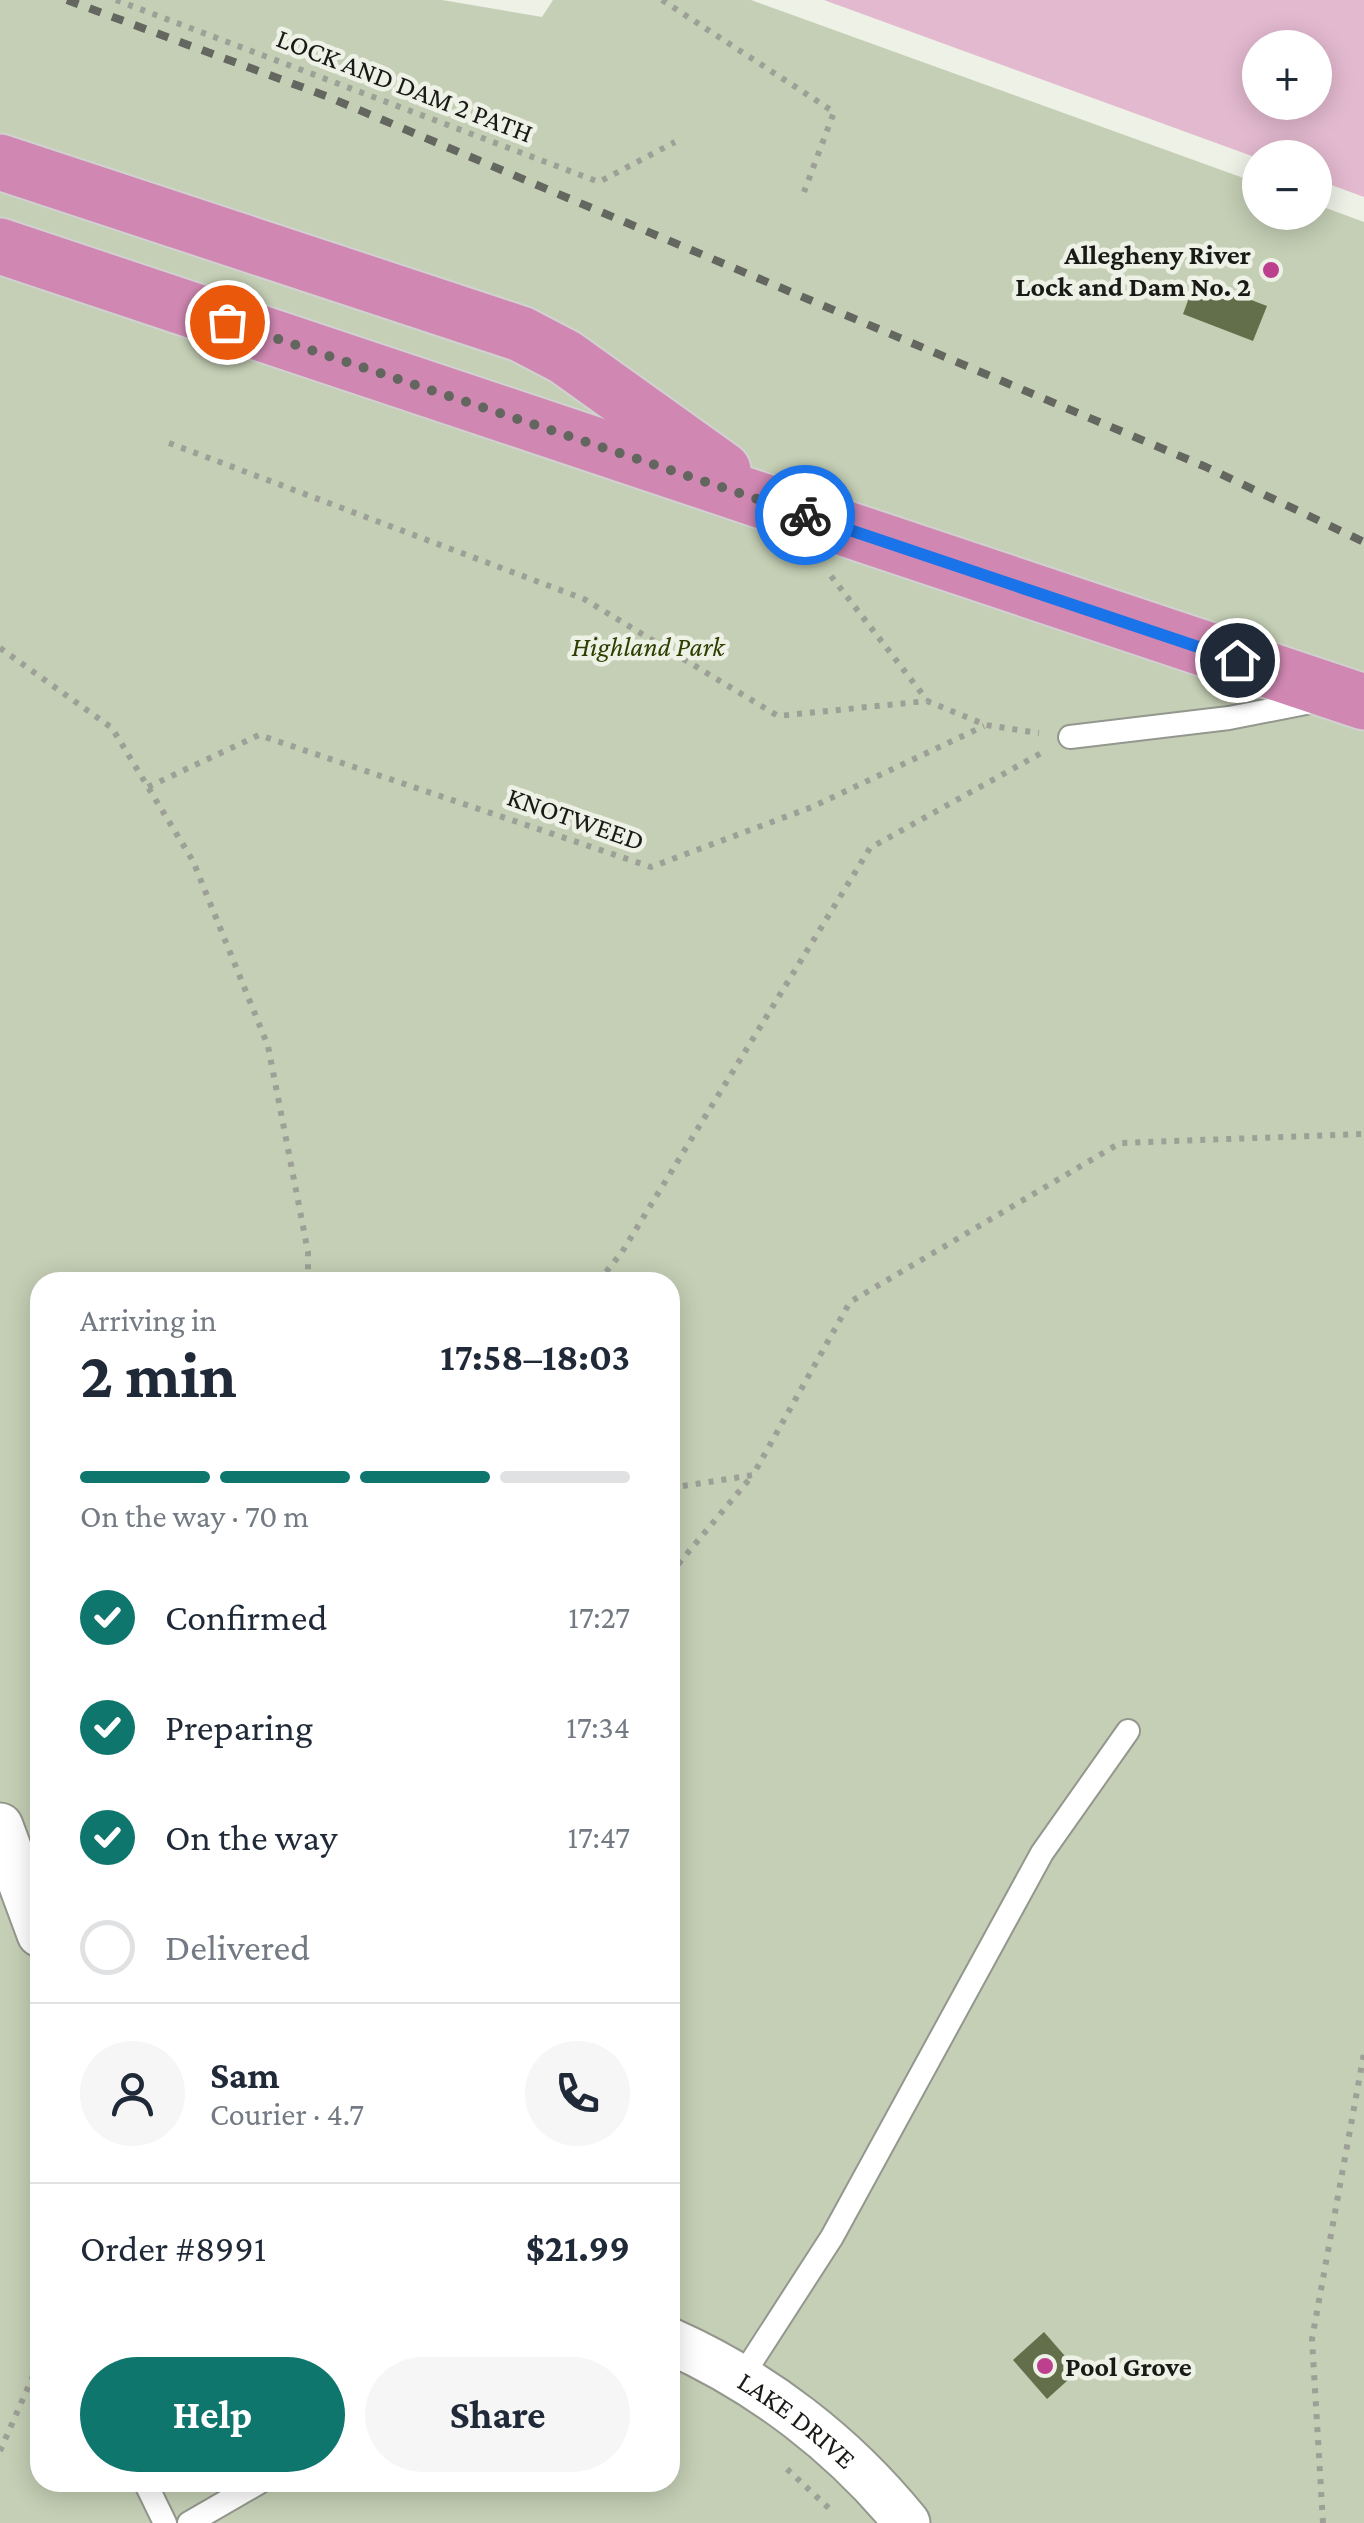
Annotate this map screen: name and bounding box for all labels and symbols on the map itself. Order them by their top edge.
street label: LOCK AND DAM 2 PATH [272,22,537,149]
place label: Allegheny River Lock and Dam No. 2 [1015,239,1251,302]
marker: Allegheny River Lock and Dam No. 2 [1260,259,1282,281]
pin [185,280,270,365]
courier [755,465,855,565]
pin [1195,618,1280,703]
park label: Highland Park [571,631,726,662]
street label: KNOTWEED [503,781,648,856]
place label: Pool Grove [1065,2351,1192,2382]
marker: Pool Grove [1034,2355,1056,2377]
street label: LAKE DRIVE [732,2365,862,2475]

